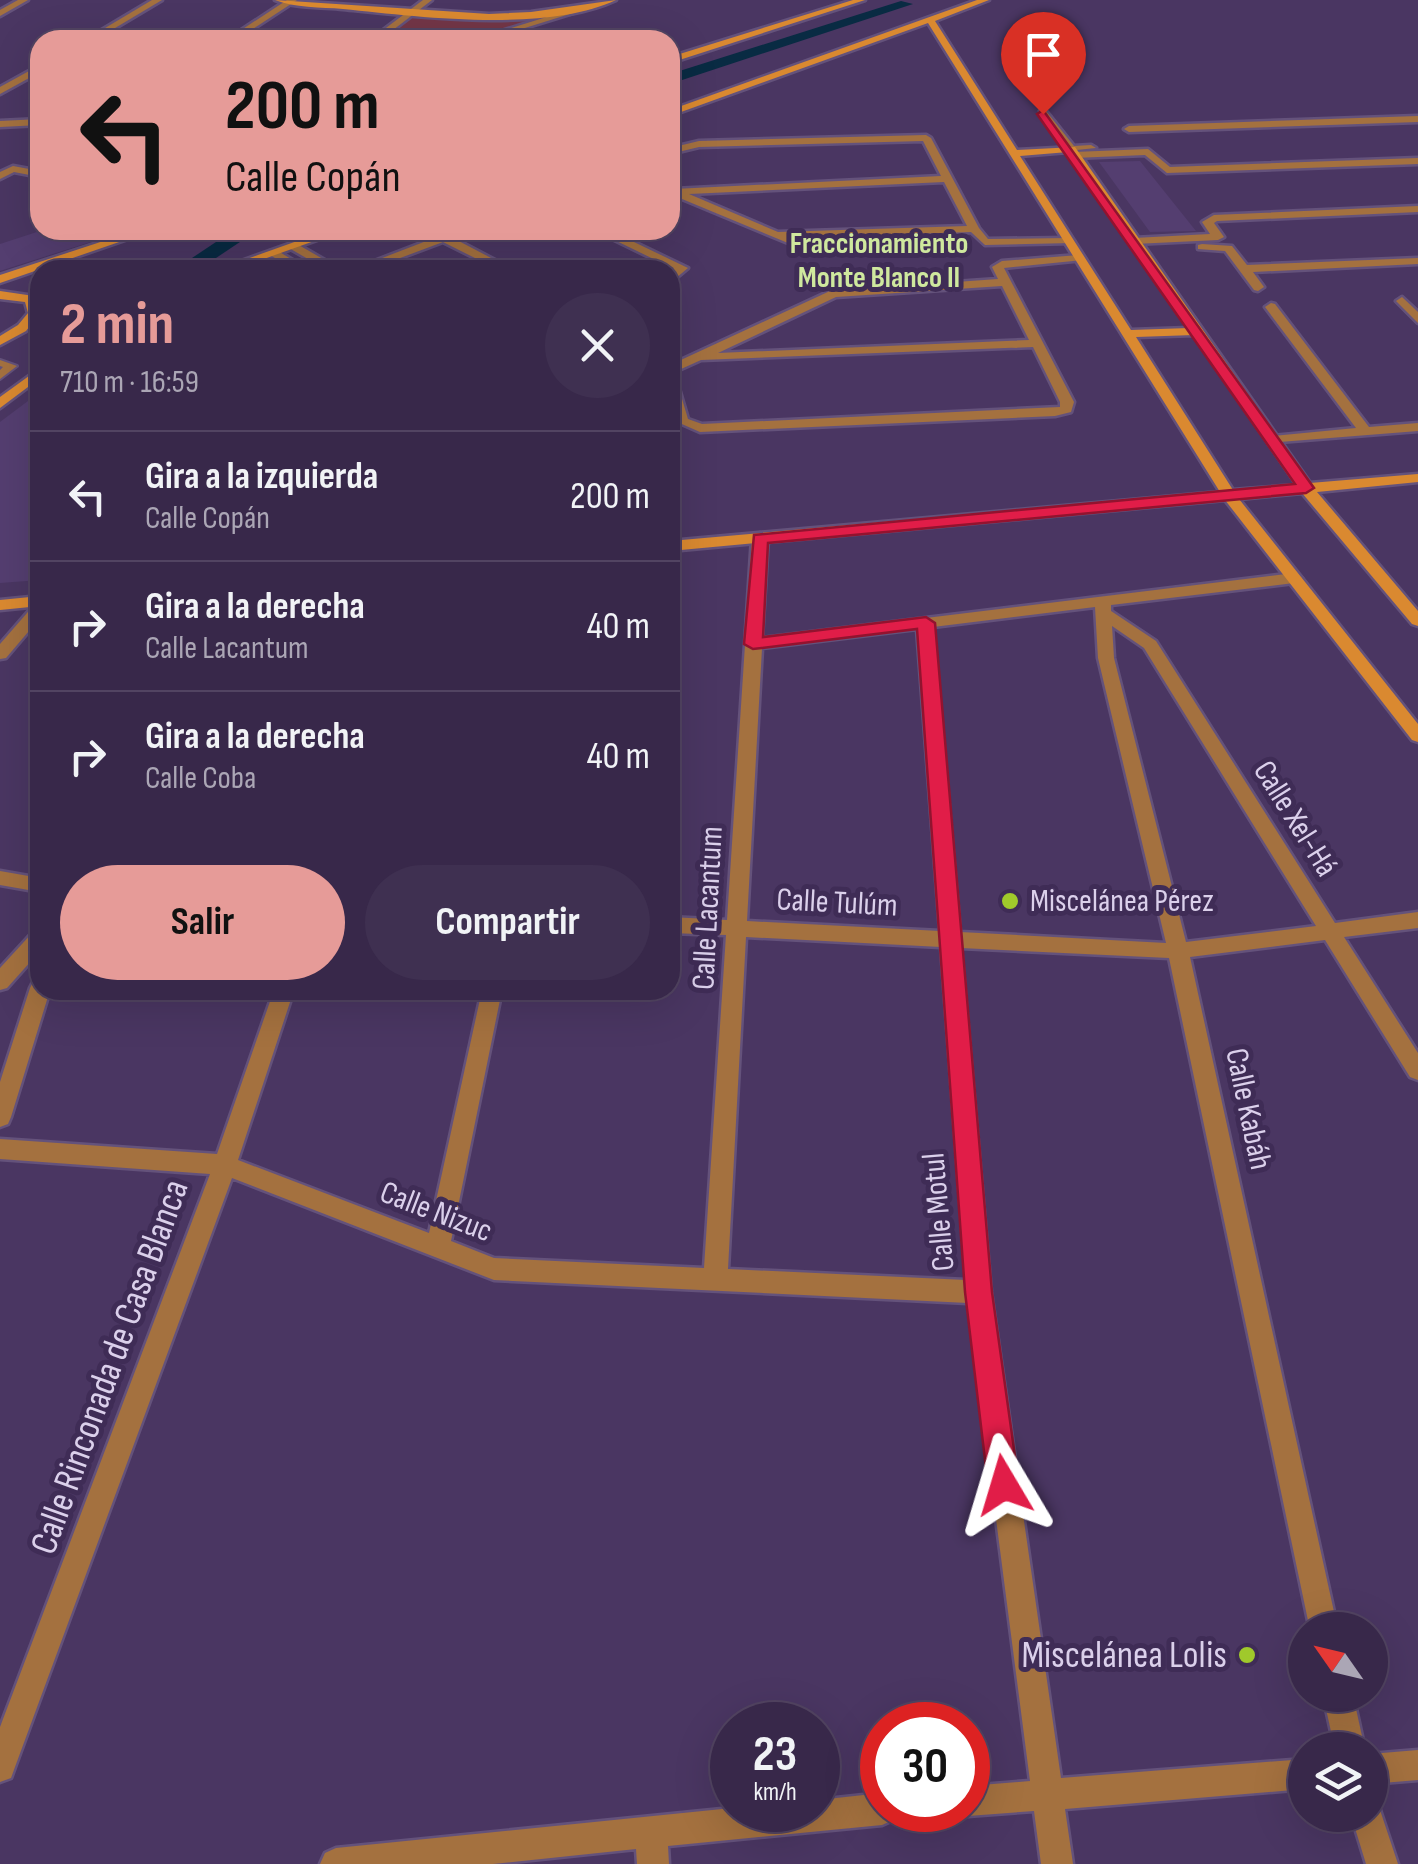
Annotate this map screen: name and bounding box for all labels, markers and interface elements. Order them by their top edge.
pin [1001,12,1086,115]
icon: arrive [1016,27,1071,82]
text: 200 m [225,65,380,149]
icon: left [60,70,190,200]
text: Calle Copán [225,150,401,205]
district label: Fraccionamiento Monte Blanco II [790,226,968,296]
text: 2 min [60,289,174,361]
button: close [545,293,650,398]
text: 710 m · 16:59 [60,363,199,402]
text: Gira a la izquierda [145,454,378,499]
icon: left [60,469,115,524]
text: 200 m [570,474,650,519]
text: Calle Copán [145,499,270,538]
text: Gira a la derecha [145,584,365,629]
icon: right [60,599,115,654]
text: 40 m [587,604,650,649]
text: Calle Lacantum [145,629,309,668]
text: Gira a la derecha [145,714,365,759]
icon: right [60,729,115,784]
text: 40 m [587,734,650,779]
street label: Calle Xel-Há [1244,754,1346,884]
text: Calle Coba [145,759,256,798]
street label: Calle Lacantum [684,825,732,991]
button: Salir [60,865,345,980]
button: Compartir [365,865,650,980]
street label: Calle Tulúm [776,880,898,926]
place label: Miscelánea Pérez [1030,882,1214,921]
marker: Miscelánea Pérez [999,890,1021,912]
street label: Calle Kabáh [1216,1045,1280,1173]
street label: Calle Motul [914,1151,964,1273]
street label: Calle Nizuc [374,1173,498,1251]
street label: Calle Rinconada de Casa Blanca [21,1174,199,1560]
position arrow [952,1433,1056,1537]
north arrow [1288,1612,1388,1712]
map controls [1288,1612,1388,1832]
place label: Miscelánea Lolis [1021,1633,1227,1678]
marker: Miscelánea Lolis [1236,1644,1258,1666]
speed limit sign: 30 [860,1702,990,1832]
text: 23 [753,1725,797,1785]
button: layers [1288,1732,1388,1832]
text: km/h [753,1777,797,1808]

